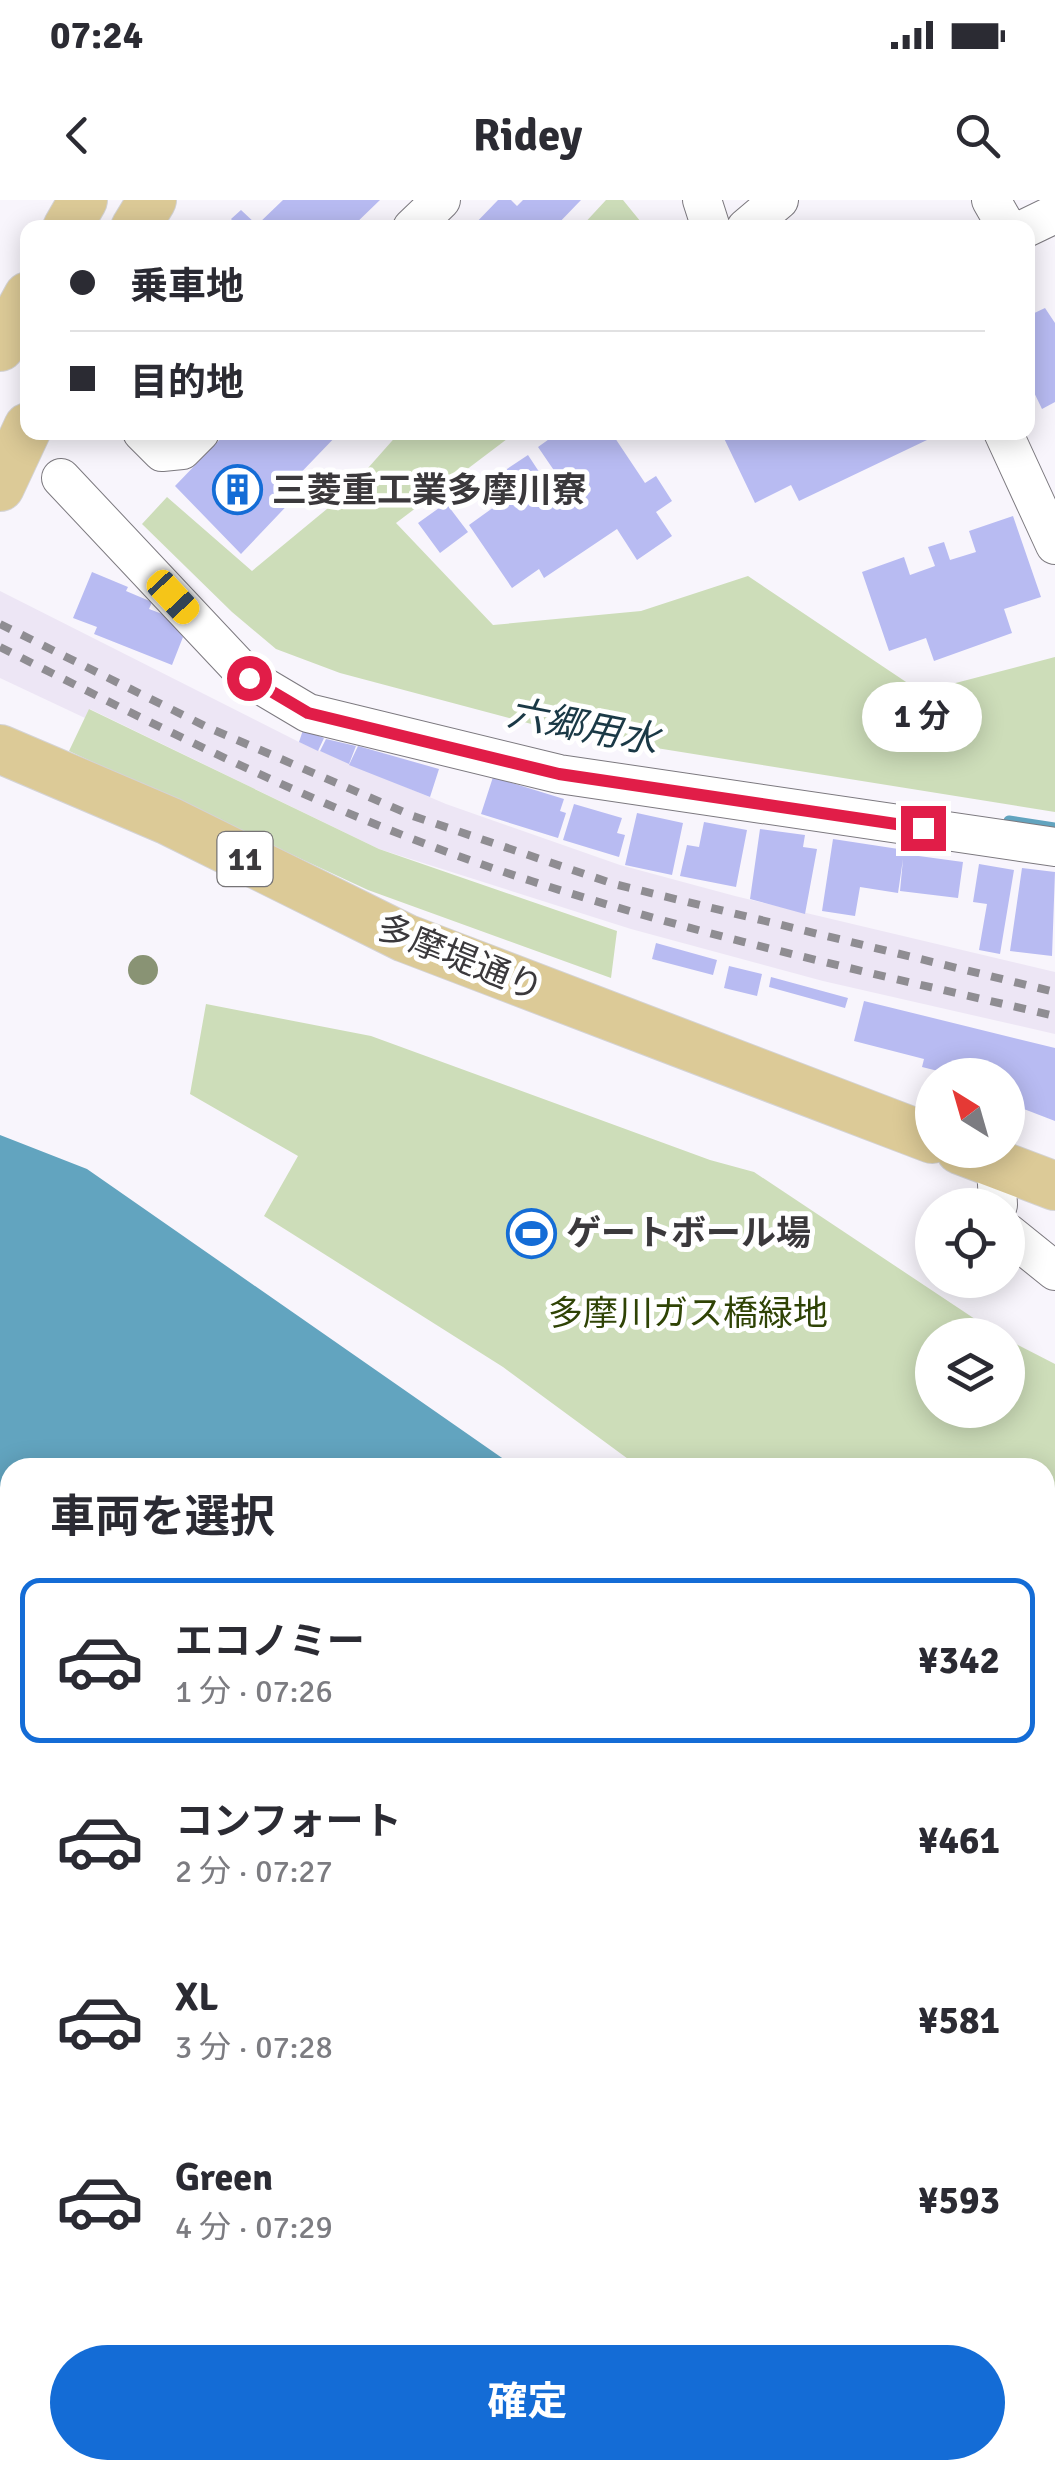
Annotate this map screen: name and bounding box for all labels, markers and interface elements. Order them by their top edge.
text: 07:24 [50,12,143,59]
icon: back [50,108,105,163]
text: Ridey [473,108,582,163]
icon: search [950,108,1005,163]
text: 乗車地 [130,263,244,310]
text: 目的地 [130,359,244,406]
building icon: 三菱重工業多摩川寮 [211,464,263,516]
place label: 三菱重工業多摩川寮 [272,469,587,512]
car [142,565,204,629]
route start [227,656,272,701]
callout: 1 分 [863,683,983,753]
water label: 六郷用水 [504,689,666,765]
text: 1 分 [894,697,950,736]
route end [901,806,946,851]
road number: 11 [218,832,272,886]
street label: 多摩堤通り [371,905,549,1011]
north arrow [915,1058,1025,1168]
map controls [915,1058,1025,1428]
button: locate [915,1188,1025,1298]
sports icon: ゲートボール場 [505,1207,557,1259]
place label: ゲートボール場 [566,1212,811,1255]
park label: 多摩川ガス橋緑地 [548,1292,828,1335]
button: layers [915,1318,1025,1428]
text: 車両を選択 [50,1490,275,1545]
icon: car [55,1616,145,1706]
text: エコノミー [175,1618,365,1665]
text: ¥342 [918,1637,1000,1684]
text: 1 分 · 07:26 [175,1672,333,1711]
icon: car [55,1796,145,1886]
text: コンフォート [175,1798,402,1845]
text: ¥461 [918,1817,1000,1864]
text: 2 分 · 07:27 [175,1852,333,1891]
text: XL [175,1974,218,2021]
icon: car [55,1976,145,2066]
text: ¥581 [918,1997,1000,2044]
text: 3 分 · 07:28 [175,2028,333,2067]
text: Green [175,2154,273,2201]
icon: car [55,2156,145,2246]
text: ¥593 [918,2177,1000,2224]
text: 4 分 · 07:29 [175,2208,333,2247]
button: 確定 [50,2345,1005,2460]

